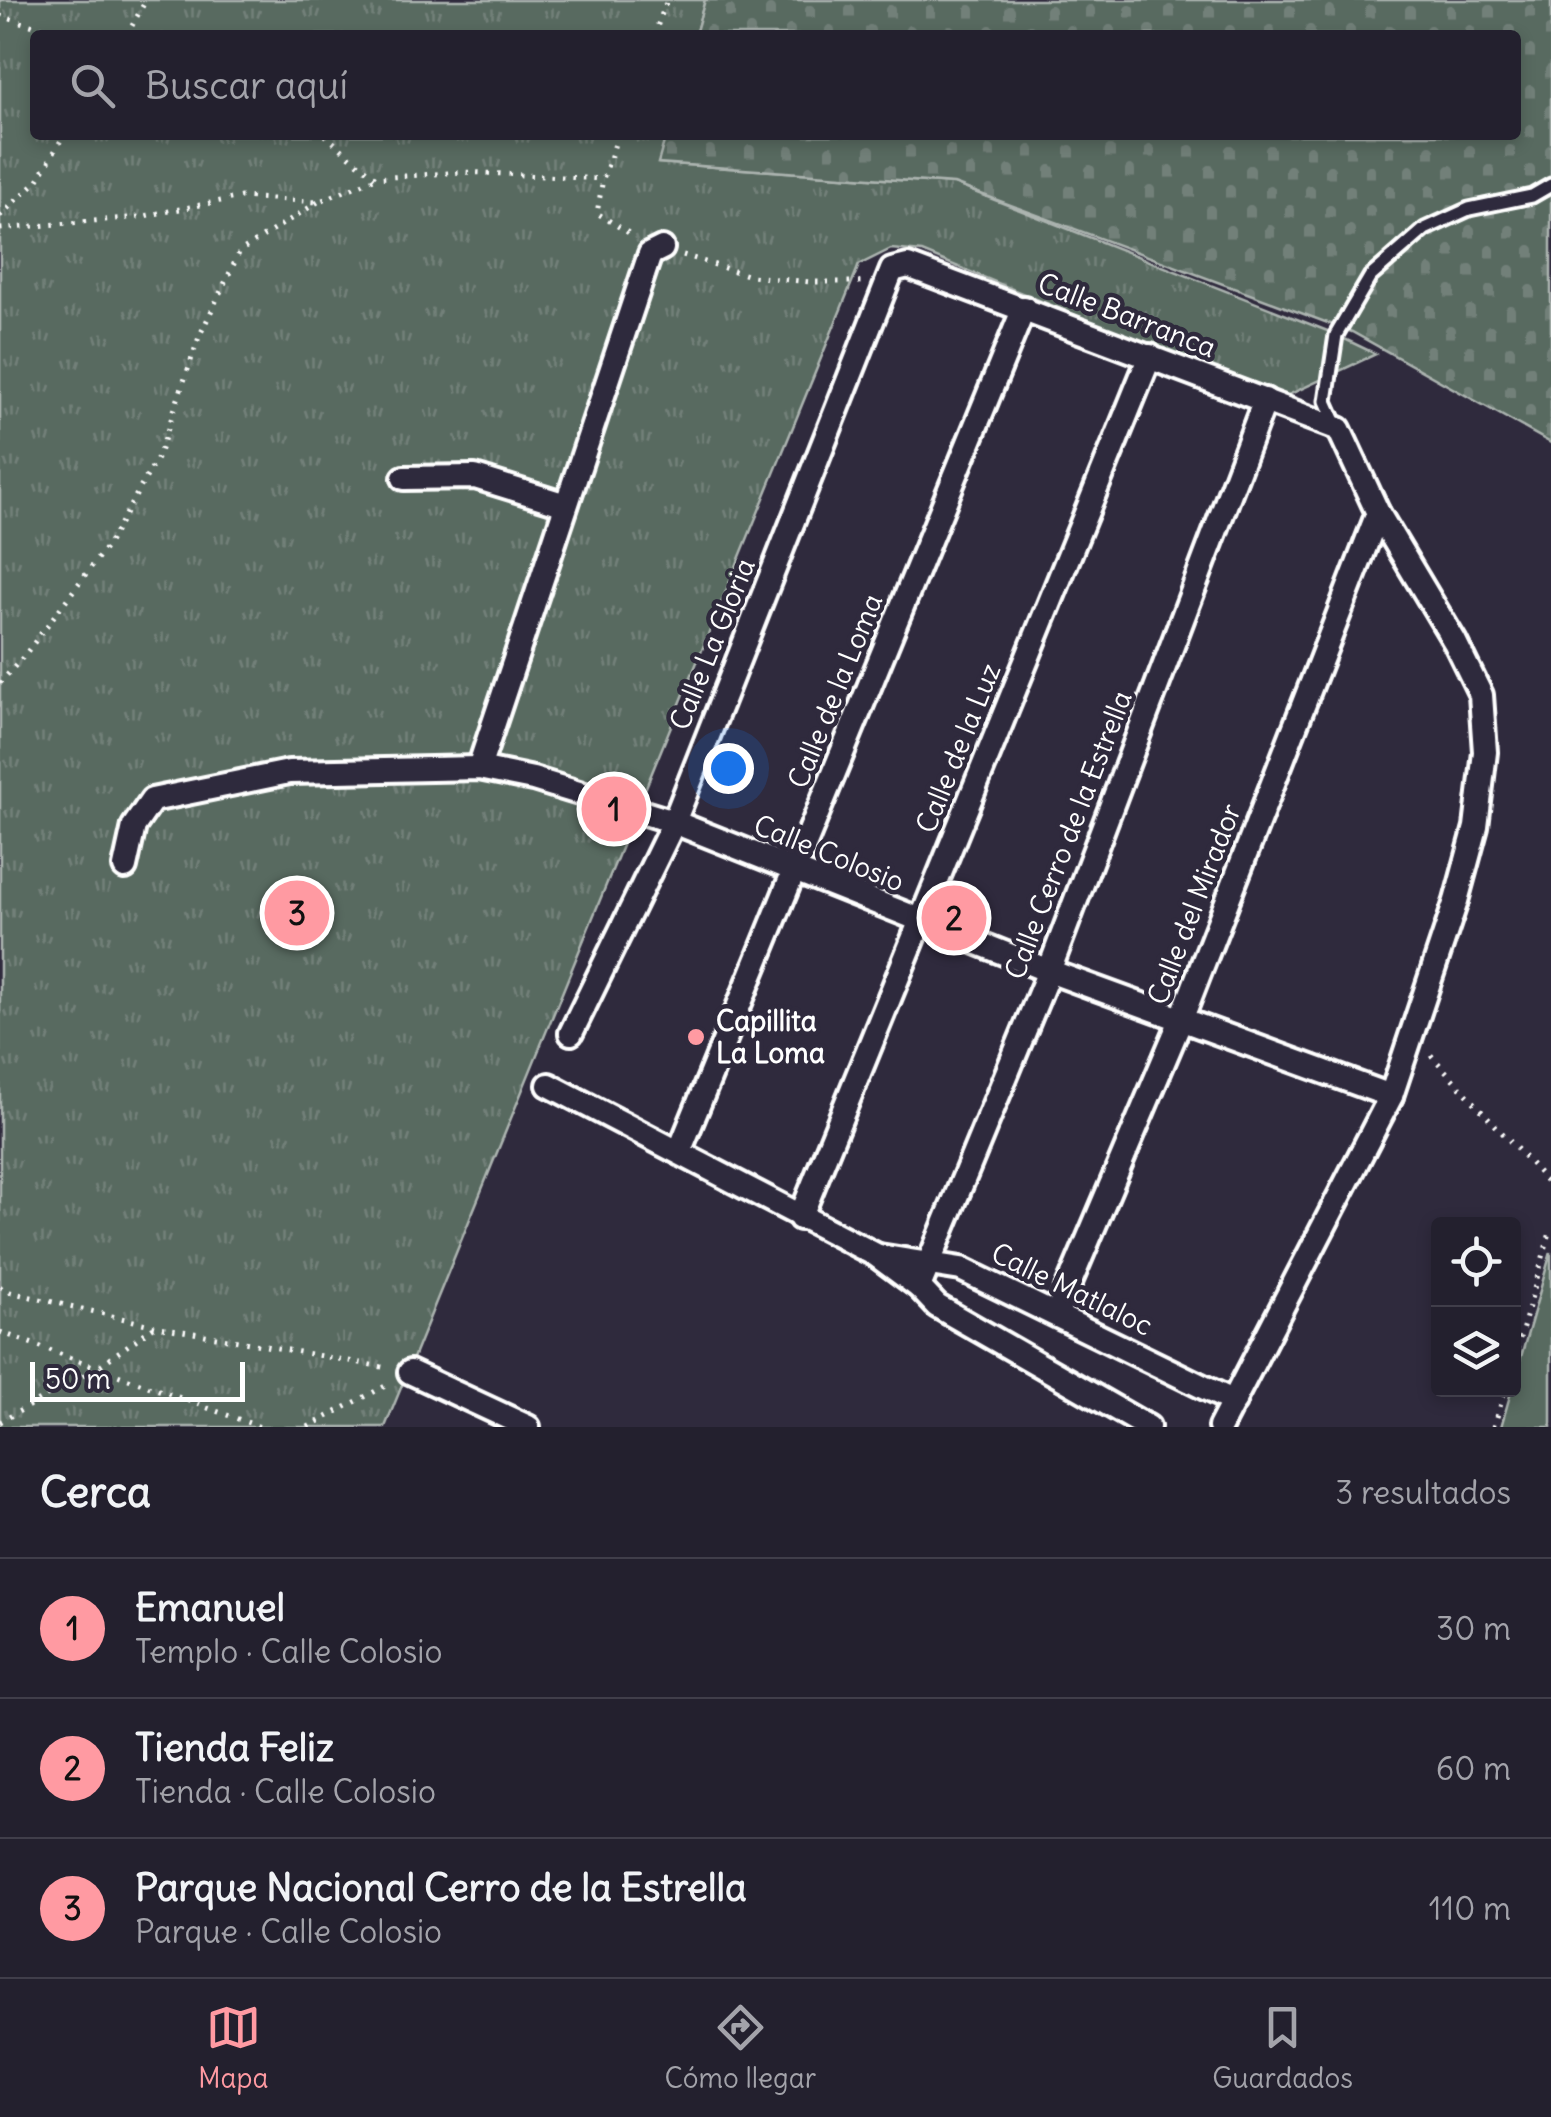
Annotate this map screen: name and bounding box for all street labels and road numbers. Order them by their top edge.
street label: Calle Barranca [1033,265,1221,365]
street label: Calle La Gloria [661,553,763,735]
street label: Calle de la Loma [780,588,890,794]
street label: Calle de la Luz [908,658,1008,838]
street label: Calle Cerro de la Estrella [996,686,1140,984]
street label: Calle del Mirador [1139,798,1249,1010]
street label: Calle Colosio [748,807,910,899]
street label: Calle Matlaloc [985,1234,1159,1344]

